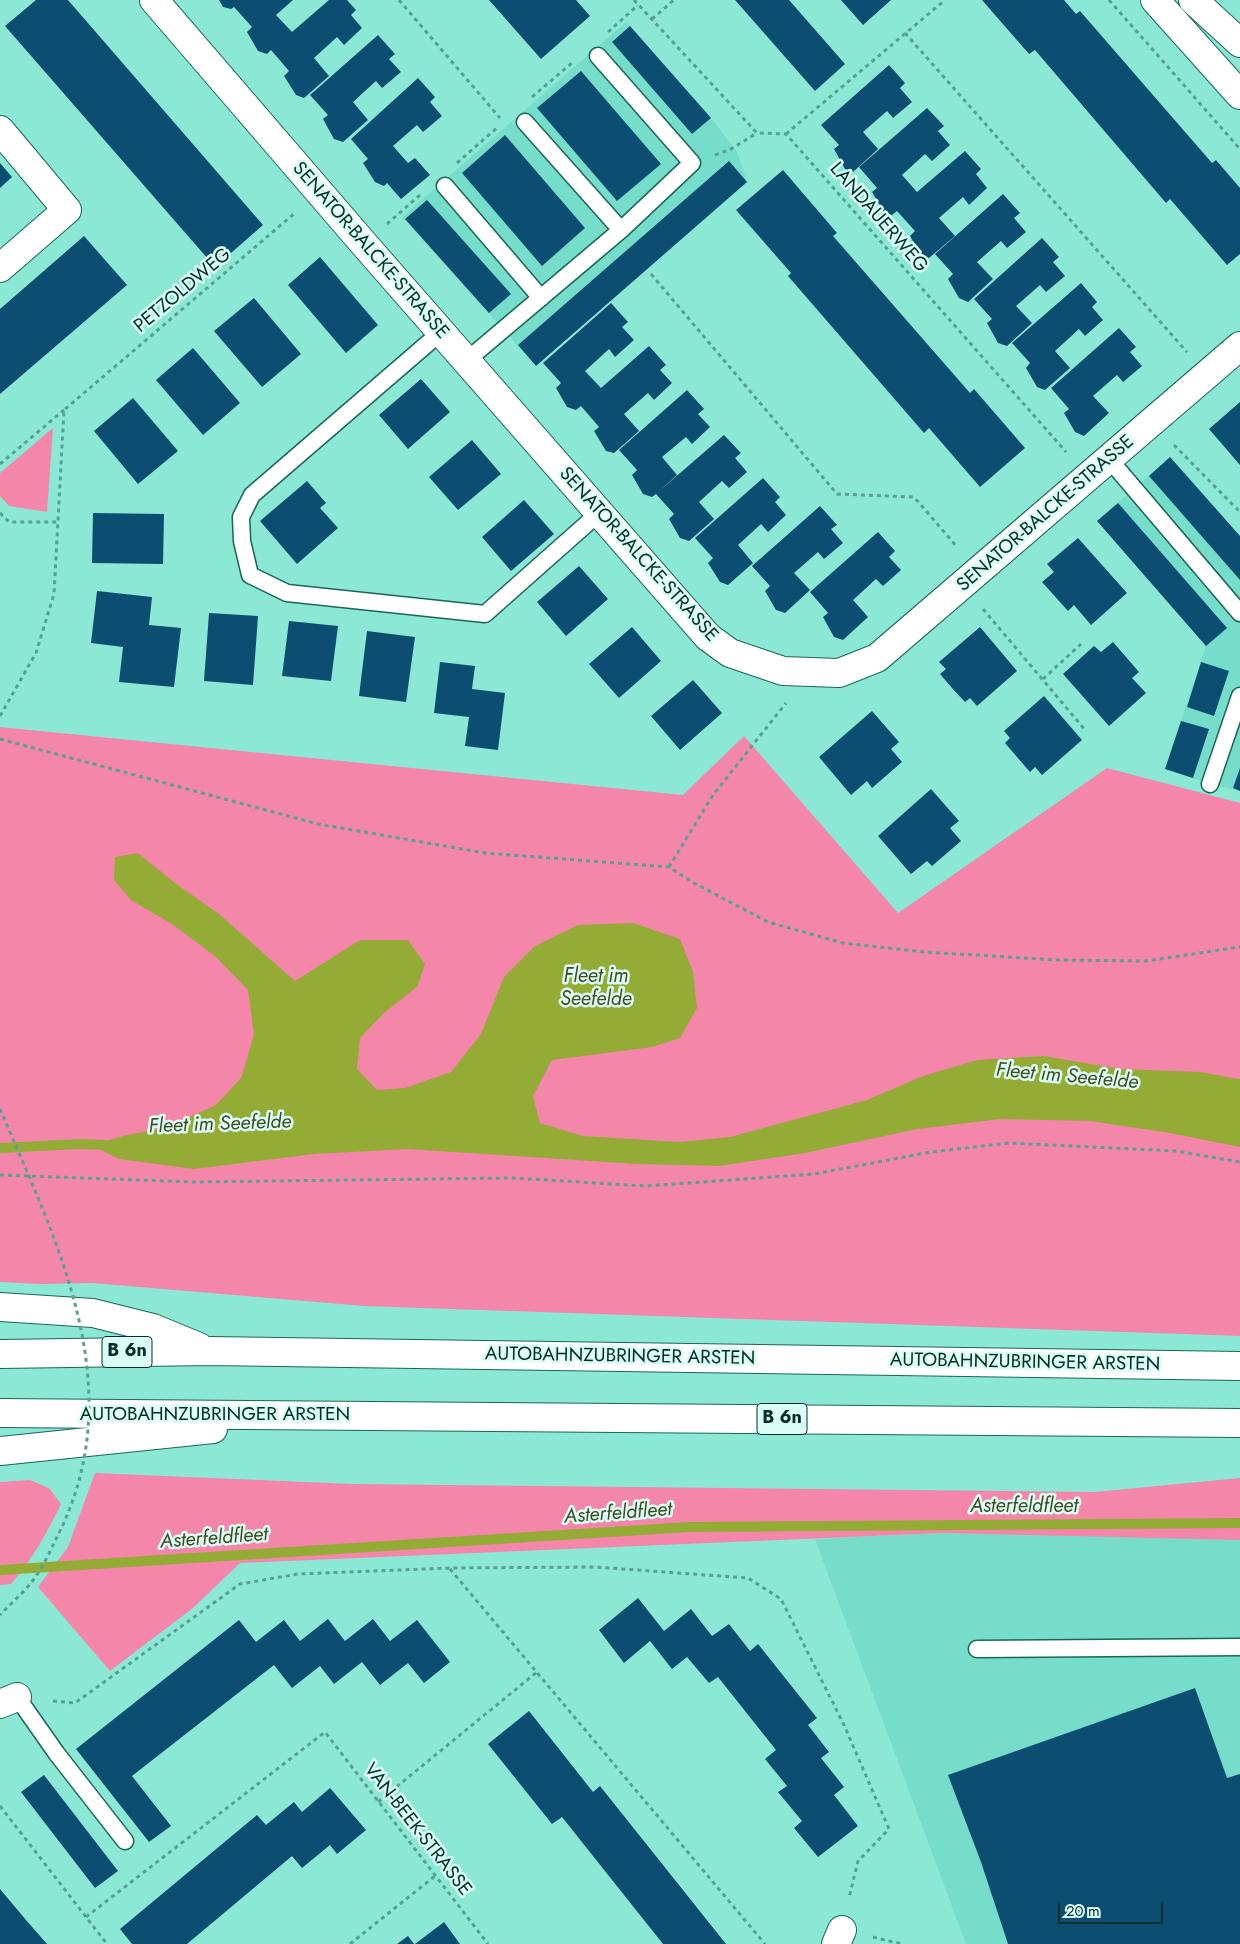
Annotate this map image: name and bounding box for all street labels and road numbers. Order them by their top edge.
street label: SENATOR-BALCKE-STRASSE [287,158,453,344]
street label: LANDAUERWEG [824,158,932,278]
street label: PETZOLDWEG [130,244,236,338]
street label: SENATOR-BALCKE-STRASSE [953,431,1139,597]
street label: SENATOR-BALCKE-STRASSE [554,463,722,647]
road number: B 6n [102,1336,152,1368]
street label: AUTOBAHNZUBRINGER ARSTEN [485,1343,755,1371]
street label: AUTOBAHNZUBRINGER ARSTEN [890,1349,1160,1377]
street label: AUTOBAHNZUBRINGER ARSTEN [80,1404,350,1426]
road number: B 6n [757,1404,807,1435]
street label: VAN-BEEK-STRASSE [358,1759,476,1901]

